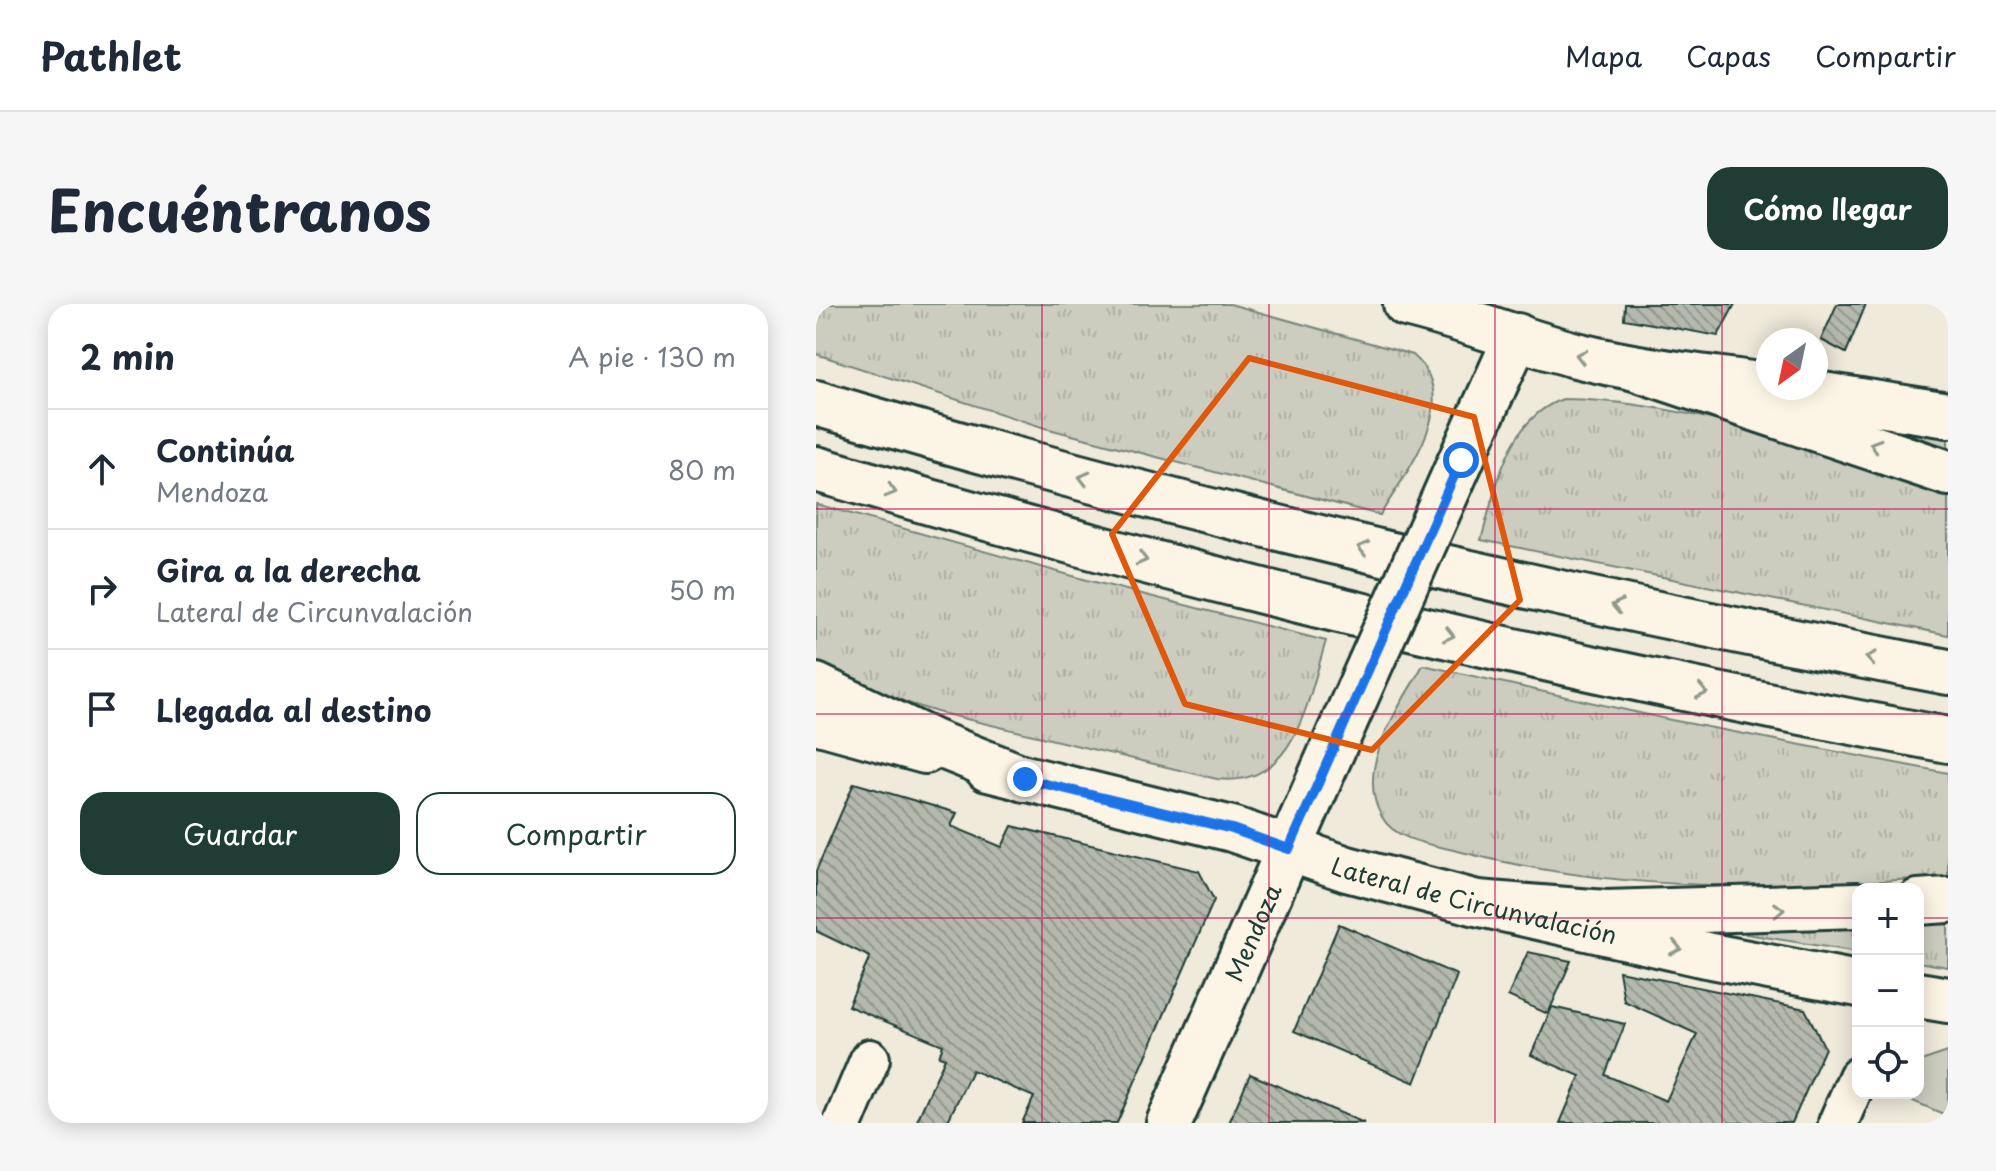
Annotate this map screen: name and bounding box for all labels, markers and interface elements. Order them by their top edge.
text: Pathlet [40,27,182,84]
text: Mapa [1565,34,1642,77]
text: Capas [1686,34,1771,77]
text: Compartir [1815,34,1956,77]
text: Encuéntranos [48,166,432,251]
button: Cómo llegar [1707,167,1948,250]
north arrow [1756,328,1828,400]
text: 2 min [80,330,175,382]
text: A pie · 130 m [568,337,736,376]
one-way arrow [1574,348,1588,365]
text: Continúa [156,427,295,472]
one-way arrow [1869,439,1883,455]
route start [1443,442,1479,478]
icon: ahead [80,447,124,491]
text: 80 m [668,450,736,489]
one-way arrow [1078,470,1091,487]
text: Mendoza [156,472,268,511]
one-way arrow [883,482,897,498]
one-way arrow [1357,540,1371,557]
text: Gira a la derecha [156,547,421,592]
one-way arrow [1134,550,1148,567]
icon: right [80,567,124,611]
text: 50 m [669,570,736,609]
text: Lateral de Circunvalación [156,592,473,631]
one-way arrow [1610,599,1623,616]
one-way arrow [1441,626,1455,643]
one-way arrow [1865,650,1879,667]
one-way arrow [1695,683,1709,700]
icon: arrive [80,687,124,731]
text: Llegada al destino [156,687,431,732]
route end [1007,761,1043,797]
button: Guardar [80,792,400,875]
button: Compartir [416,792,736,875]
street label: Lateral de Circunvalación [1327,847,1620,952]
street label: Mendoza [1215,878,1290,987]
map controls [1852,883,1924,1099]
button: + [1852,883,1924,955]
one-way arrow [1773,901,1786,918]
one-way arrow [1668,939,1682,956]
button: − [1852,955,1924,1027]
button: locate [1852,1027,1924,1099]

